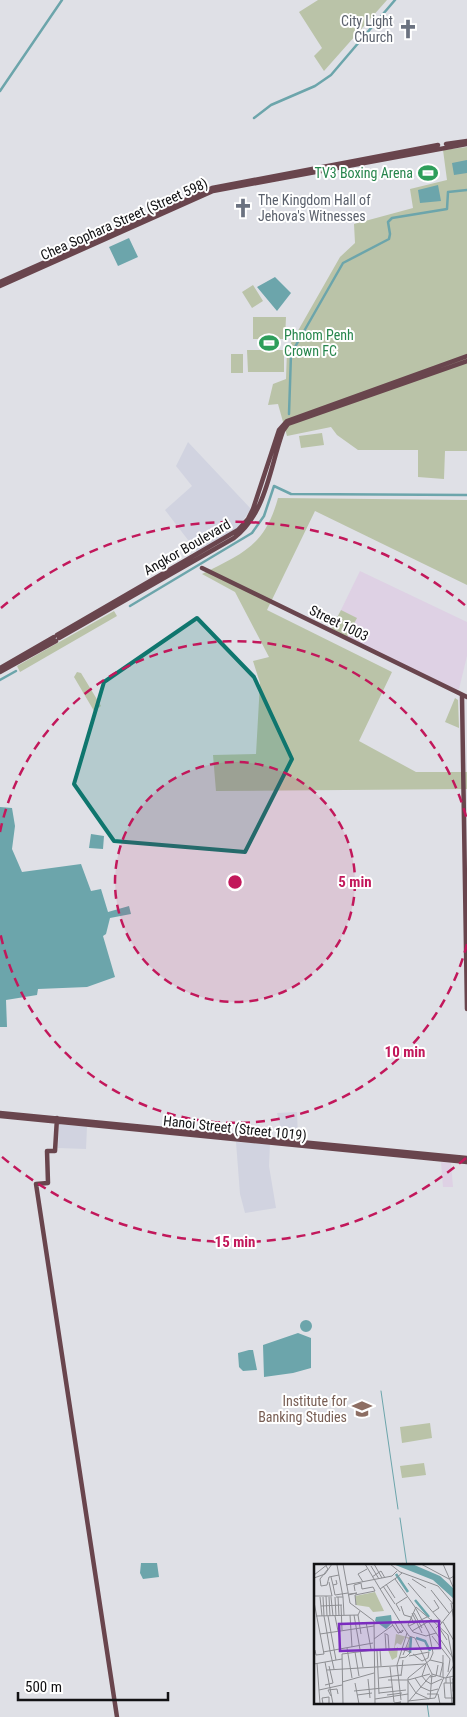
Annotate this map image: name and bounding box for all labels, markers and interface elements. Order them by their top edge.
place label: City Light Church [341,13,393,45]
church icon: City Light Church [397,18,419,40]
sports icon: TV3 Boxing Arena [417,162,439,184]
place label: TV3 Boxing Arena [315,165,413,181]
street label: Chea Sophara Street (Street 598) [38,175,211,264]
place label: The Kingdom Hall of Jehova's Witnesses [258,192,371,224]
church icon: The Kingdom Hall of Jehova's Witnesses [232,197,254,219]
place label: Phnom Penh Crown FC [284,327,354,359]
sports icon: Phnom Penh Crown FC [258,332,280,354]
street label: Angkor Boulevard [141,516,233,578]
street label: Street 1003 [307,602,371,644]
centre of rings [226,873,244,891]
text: 5 min [338,873,372,891]
text: 10 min [385,1043,425,1061]
street label: Hanoi Street (Street 1019) [162,1113,308,1144]
text: 15 min [215,1233,255,1251]
place label: Institute for Banking Studies [258,1393,347,1425]
school or university icon: Institute for Banking Studies [351,1398,373,1420]
inset map [314,1564,454,1704]
scale bar [18,1670,168,1702]
text: 500 m [25,1678,62,1696]

